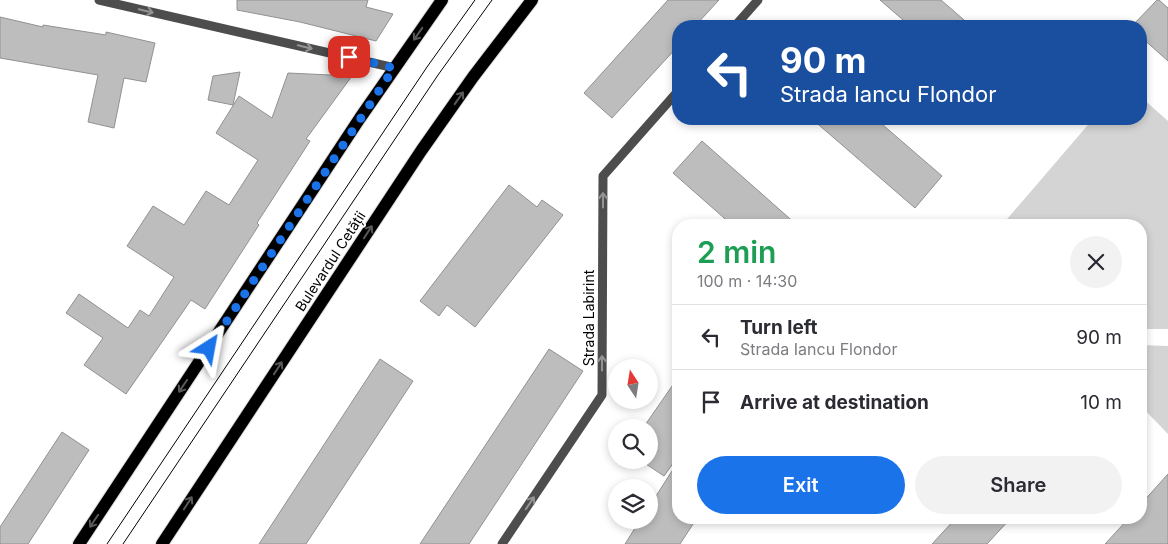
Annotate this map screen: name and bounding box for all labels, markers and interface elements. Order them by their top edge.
one-way arrow [138,7,154,16]
one-way arrow [413,27,423,41]
pin [328,36,370,78]
text: 90 m [780,39,867,81]
icon: left [697,40,762,105]
one-way arrow [296,43,312,52]
icon: arrive [335,43,363,71]
text: Strada Iancu Flondor [780,81,996,107]
one-way arrow [454,91,464,105]
one-way arrow [598,193,608,209]
street label: Bulevardul Cetății [291,208,370,315]
one-way arrow [362,225,373,239]
text: 2 min [697,234,776,270]
button: close [1070,236,1122,288]
street label: Strada Labirint [580,269,597,366]
text: 100 m · 14:30 [697,271,797,291]
text: Turn left [740,316,818,339]
position arrow [182,321,234,373]
icon: left [697,323,725,351]
text: 90 m [1076,326,1122,349]
text: Strada Iancu Flondor [740,339,897,359]
one-way arrow [597,355,607,372]
north arrow [608,359,658,409]
map controls [608,359,658,529]
one-way arrow [273,361,283,375]
one-way arrow [178,378,188,392]
icon: arrive [697,388,725,416]
text: Arrive at destination [740,391,929,414]
text: 10 m [1080,391,1122,414]
button: search [608,419,658,469]
button: Exit [697,456,905,514]
button: Share [915,456,1122,514]
button: layers [608,479,658,529]
one-way arrow [184,497,194,511]
one-way arrow [525,497,535,511]
one-way arrow [89,514,99,528]

